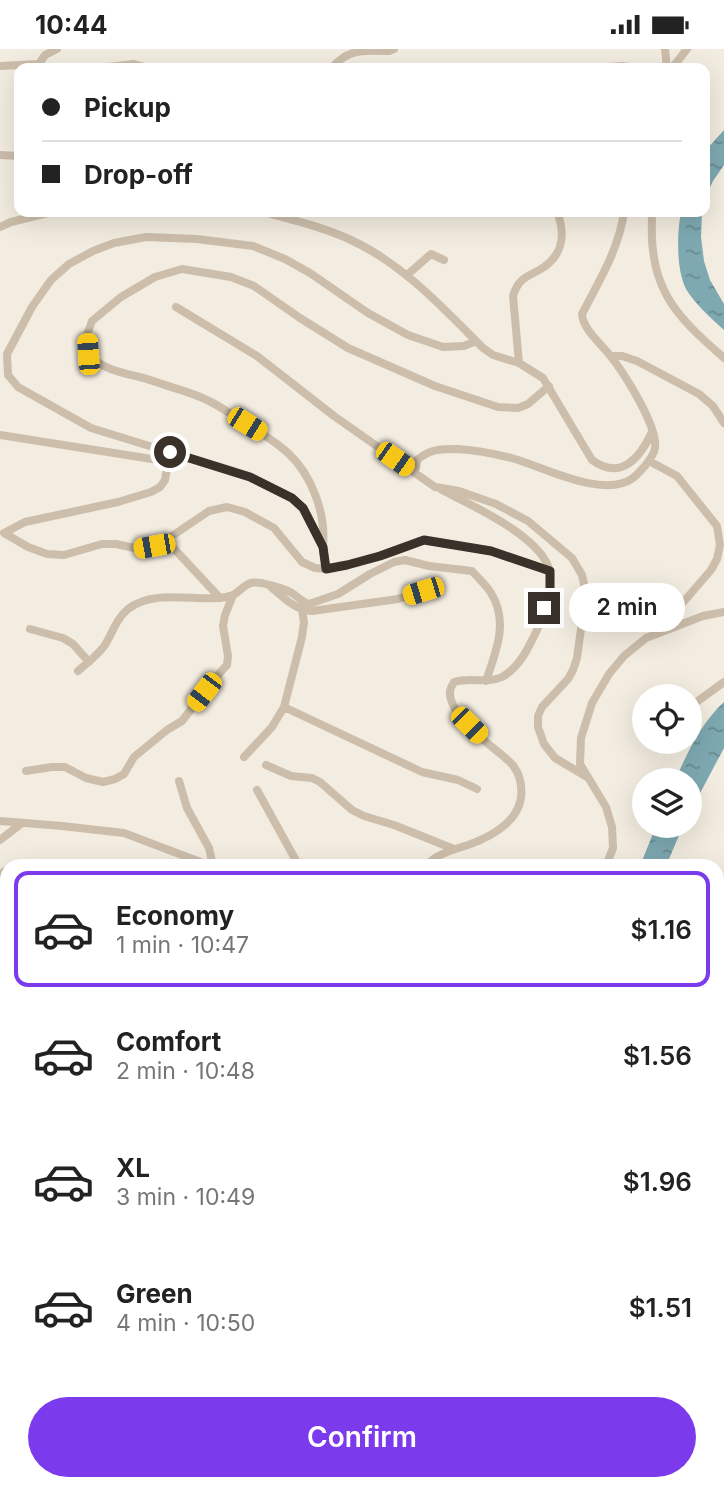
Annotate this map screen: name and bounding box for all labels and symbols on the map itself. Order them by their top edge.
car [77,332,100,376]
car [224,404,271,444]
route start [154,436,186,468]
car [372,438,419,480]
car [132,532,177,560]
car [400,575,447,607]
callout: 2 min [568,583,684,633]
route end [528,592,560,624]
car [183,669,226,715]
car [447,703,492,747]

